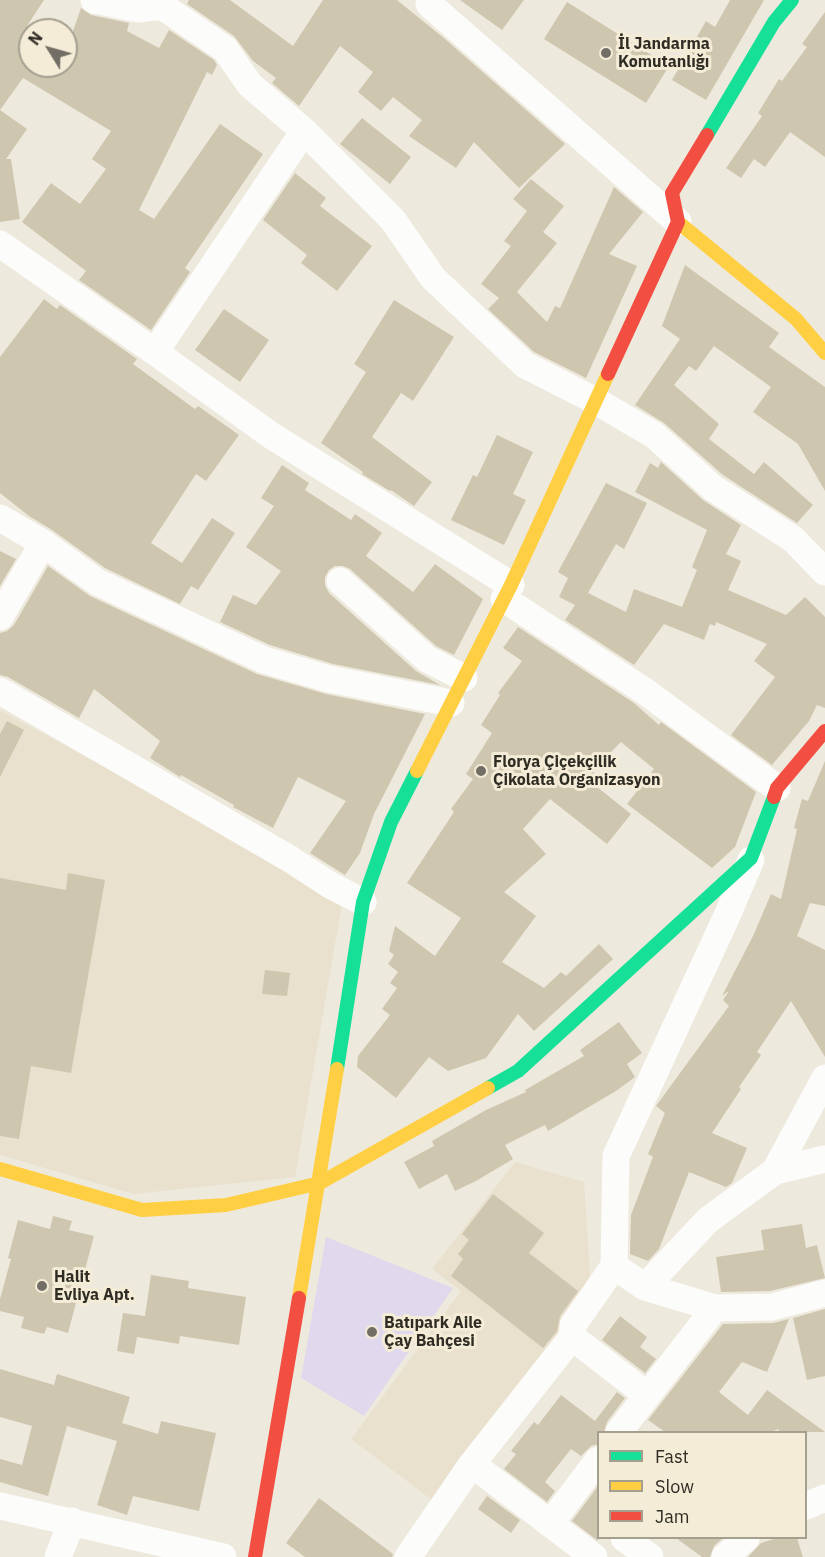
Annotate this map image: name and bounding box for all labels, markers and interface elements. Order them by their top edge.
north arrow [18,18,78,78]
text: N [24,28,47,49]
place label: İl Jandarma Komutanlığı [618,34,710,72]
marker: İl Jandarma Komutanlığı [599,46,613,60]
place label: Florya Çiçekçilik Çikolata Organizasyon [493,752,661,790]
marker: Florya Çiçekçilik Çikolata Organizasyon [474,764,488,778]
place label: Halit Evliya Apt. [54,1267,135,1305]
marker: Halit Evliya Apt. [35,1279,49,1293]
place label: Batıpark Aile Çay Bahçesi [384,1313,482,1351]
marker: Batıpark Aile Çay Bahçesi [365,1325,379,1339]
legend [597,1431,807,1539]
text: Fast [655,1445,689,1468]
text: Slow [655,1475,694,1498]
text: Jam [655,1505,690,1528]

